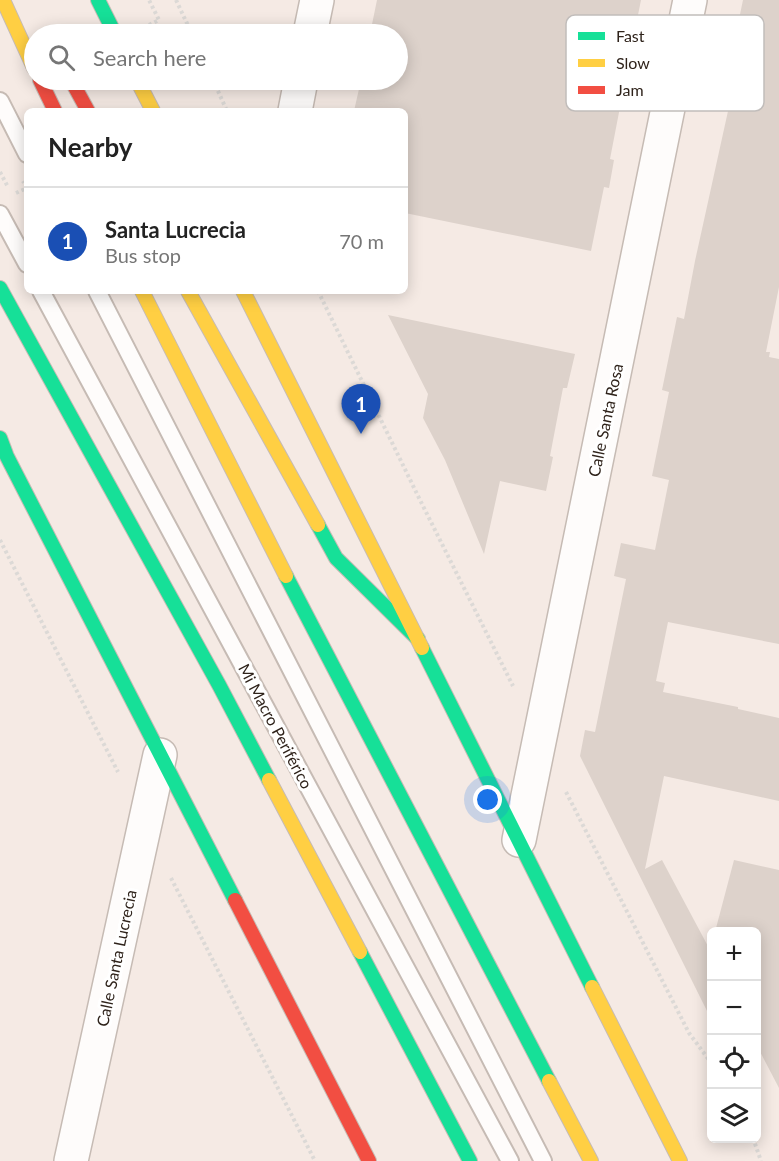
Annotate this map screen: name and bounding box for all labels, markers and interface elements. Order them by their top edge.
legend [566,15,764,111]
search box [24,24,408,90]
text: Fast [616,26,645,45]
icon: search [45,41,78,74]
text: Search here [93,44,206,71]
text: Slow [616,53,650,72]
text: Jam [616,80,644,99]
text: Nearby [48,131,133,163]
text: Santa Lucrecia [105,216,246,243]
text: 1 [62,229,73,253]
text: 70 m [339,229,384,253]
text: Bus stop [105,243,181,267]
street label: Calle Santa Rosa [584,362,626,478]
pin: 1 [342,384,380,434]
street label: Mi Macro Periférico [235,660,317,792]
your location [473,785,502,814]
street label: Calle Santa Lucrecia [92,888,140,1028]
map controls [707,927,761,1143]
button: + [707,927,761,981]
button: − [707,981,761,1035]
button: locate [707,1035,761,1089]
button: layers [707,1089,761,1143]

